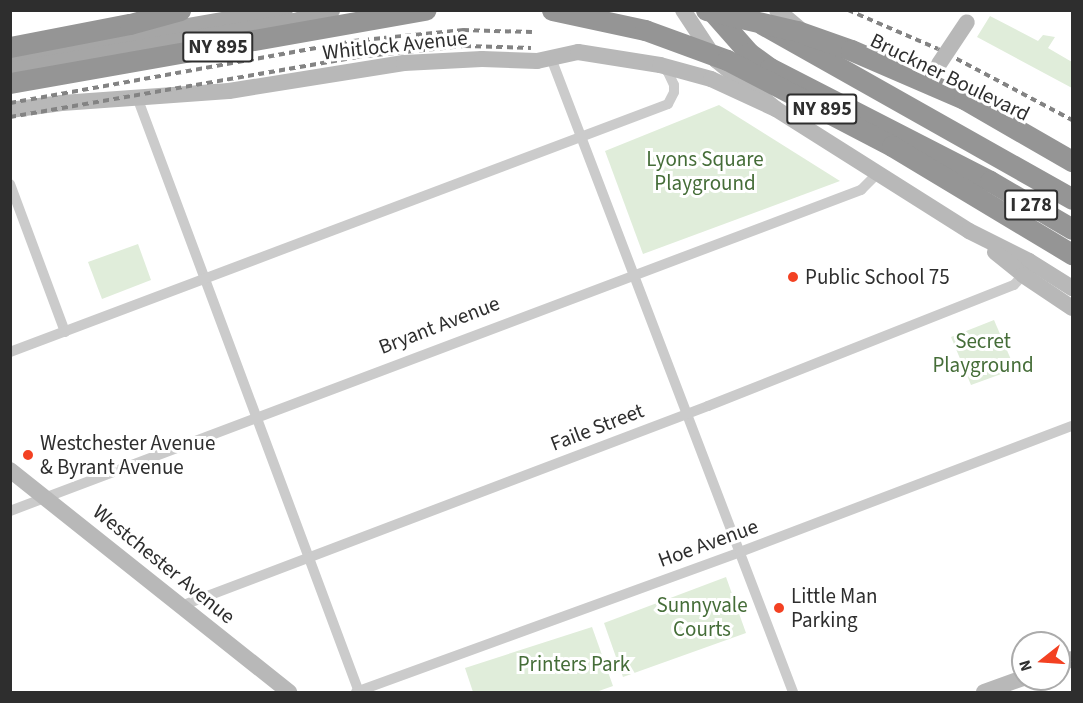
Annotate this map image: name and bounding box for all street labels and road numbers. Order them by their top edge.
street label: Whitlock Avenue [321,25,469,65]
street label: Bruckner Boulevard [866,28,1034,126]
road number: NY 895 [182,30,254,64]
road number: NY 895 [786,92,858,126]
road number: I 278 [1004,188,1058,222]
street label: Bryant Avenue [375,290,503,360]
street label: Faile Street [547,398,647,456]
street label: Westchester Avenue [88,499,240,629]
street label: Hoe Avenue [655,513,761,573]

